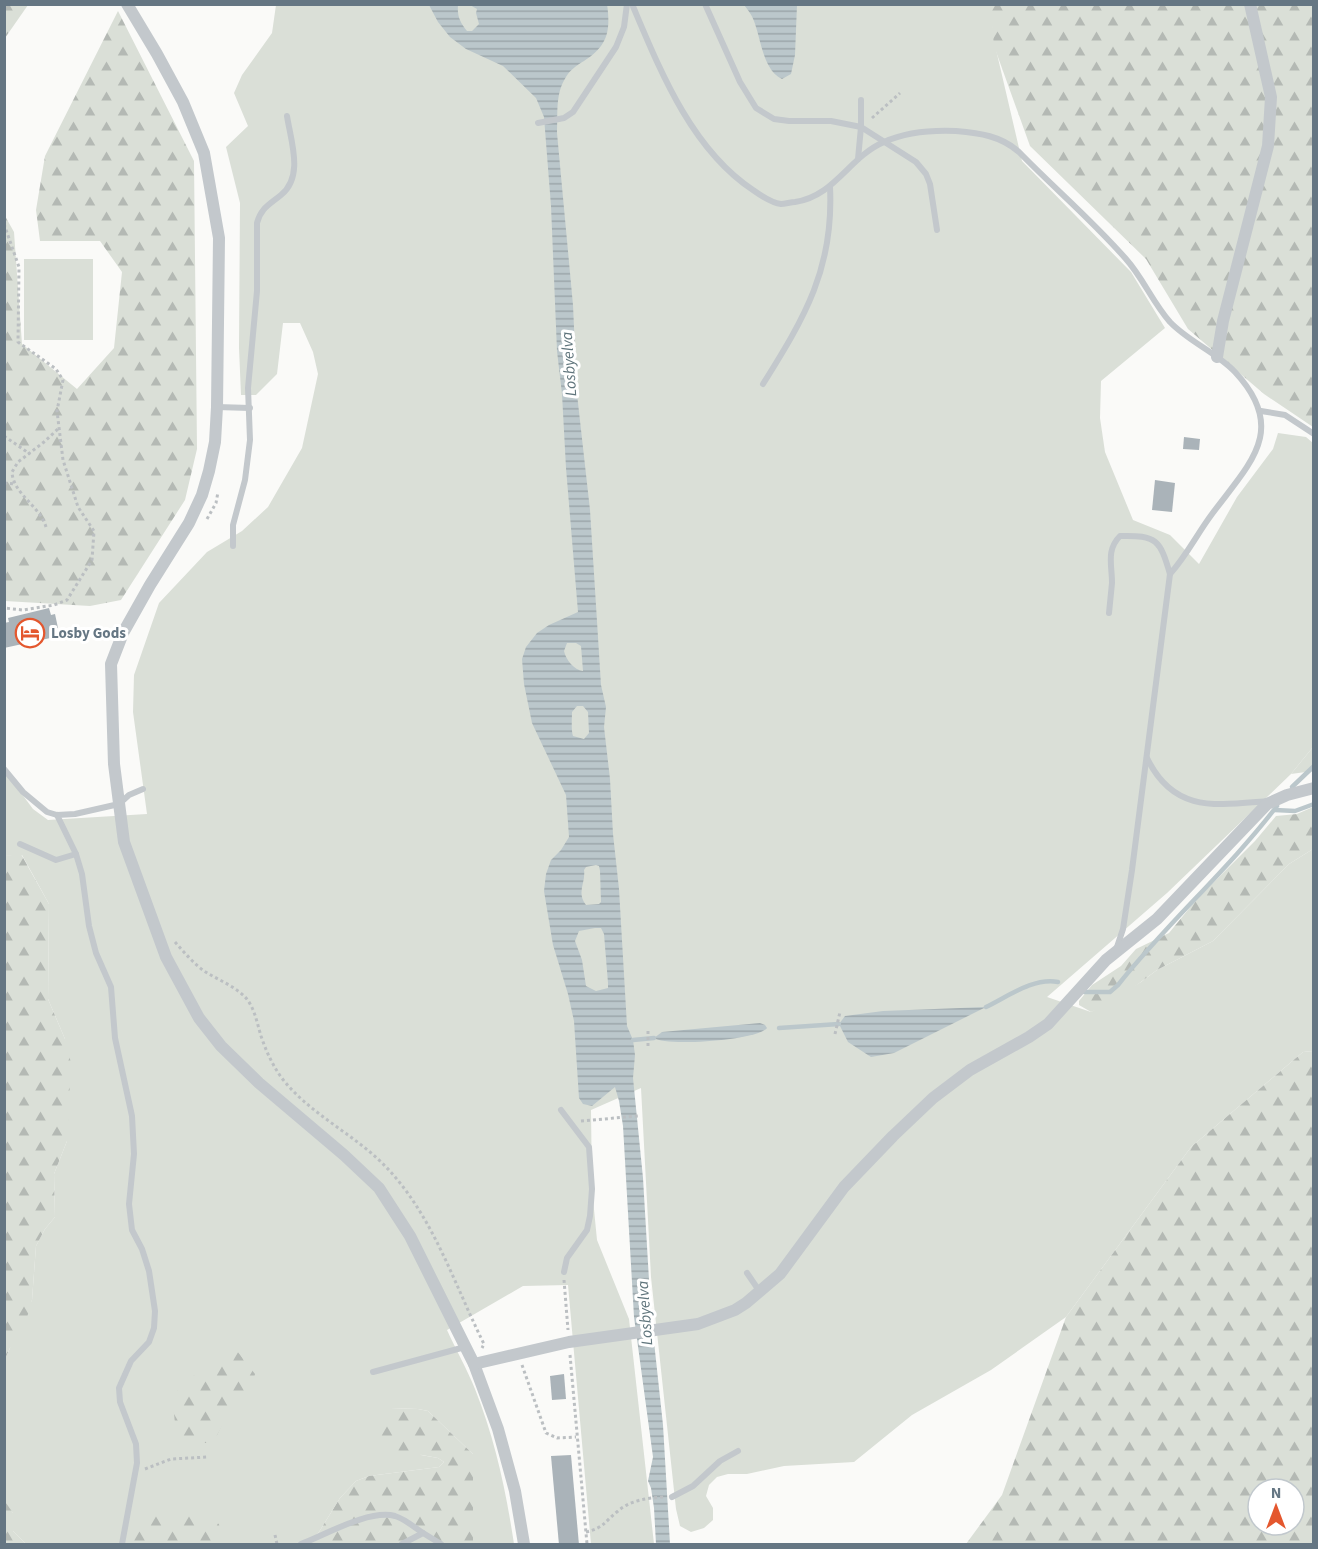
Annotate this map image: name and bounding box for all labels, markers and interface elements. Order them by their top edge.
water label: Losbyelva [556,331,582,397]
hotel icon: Losby Gods [14,617,46,649]
place label: Losby Gods [51,623,126,644]
water label: Losbyelva [632,1280,658,1346]
north arrow [1246,1477,1306,1537]
text: N [1271,1482,1281,1504]

